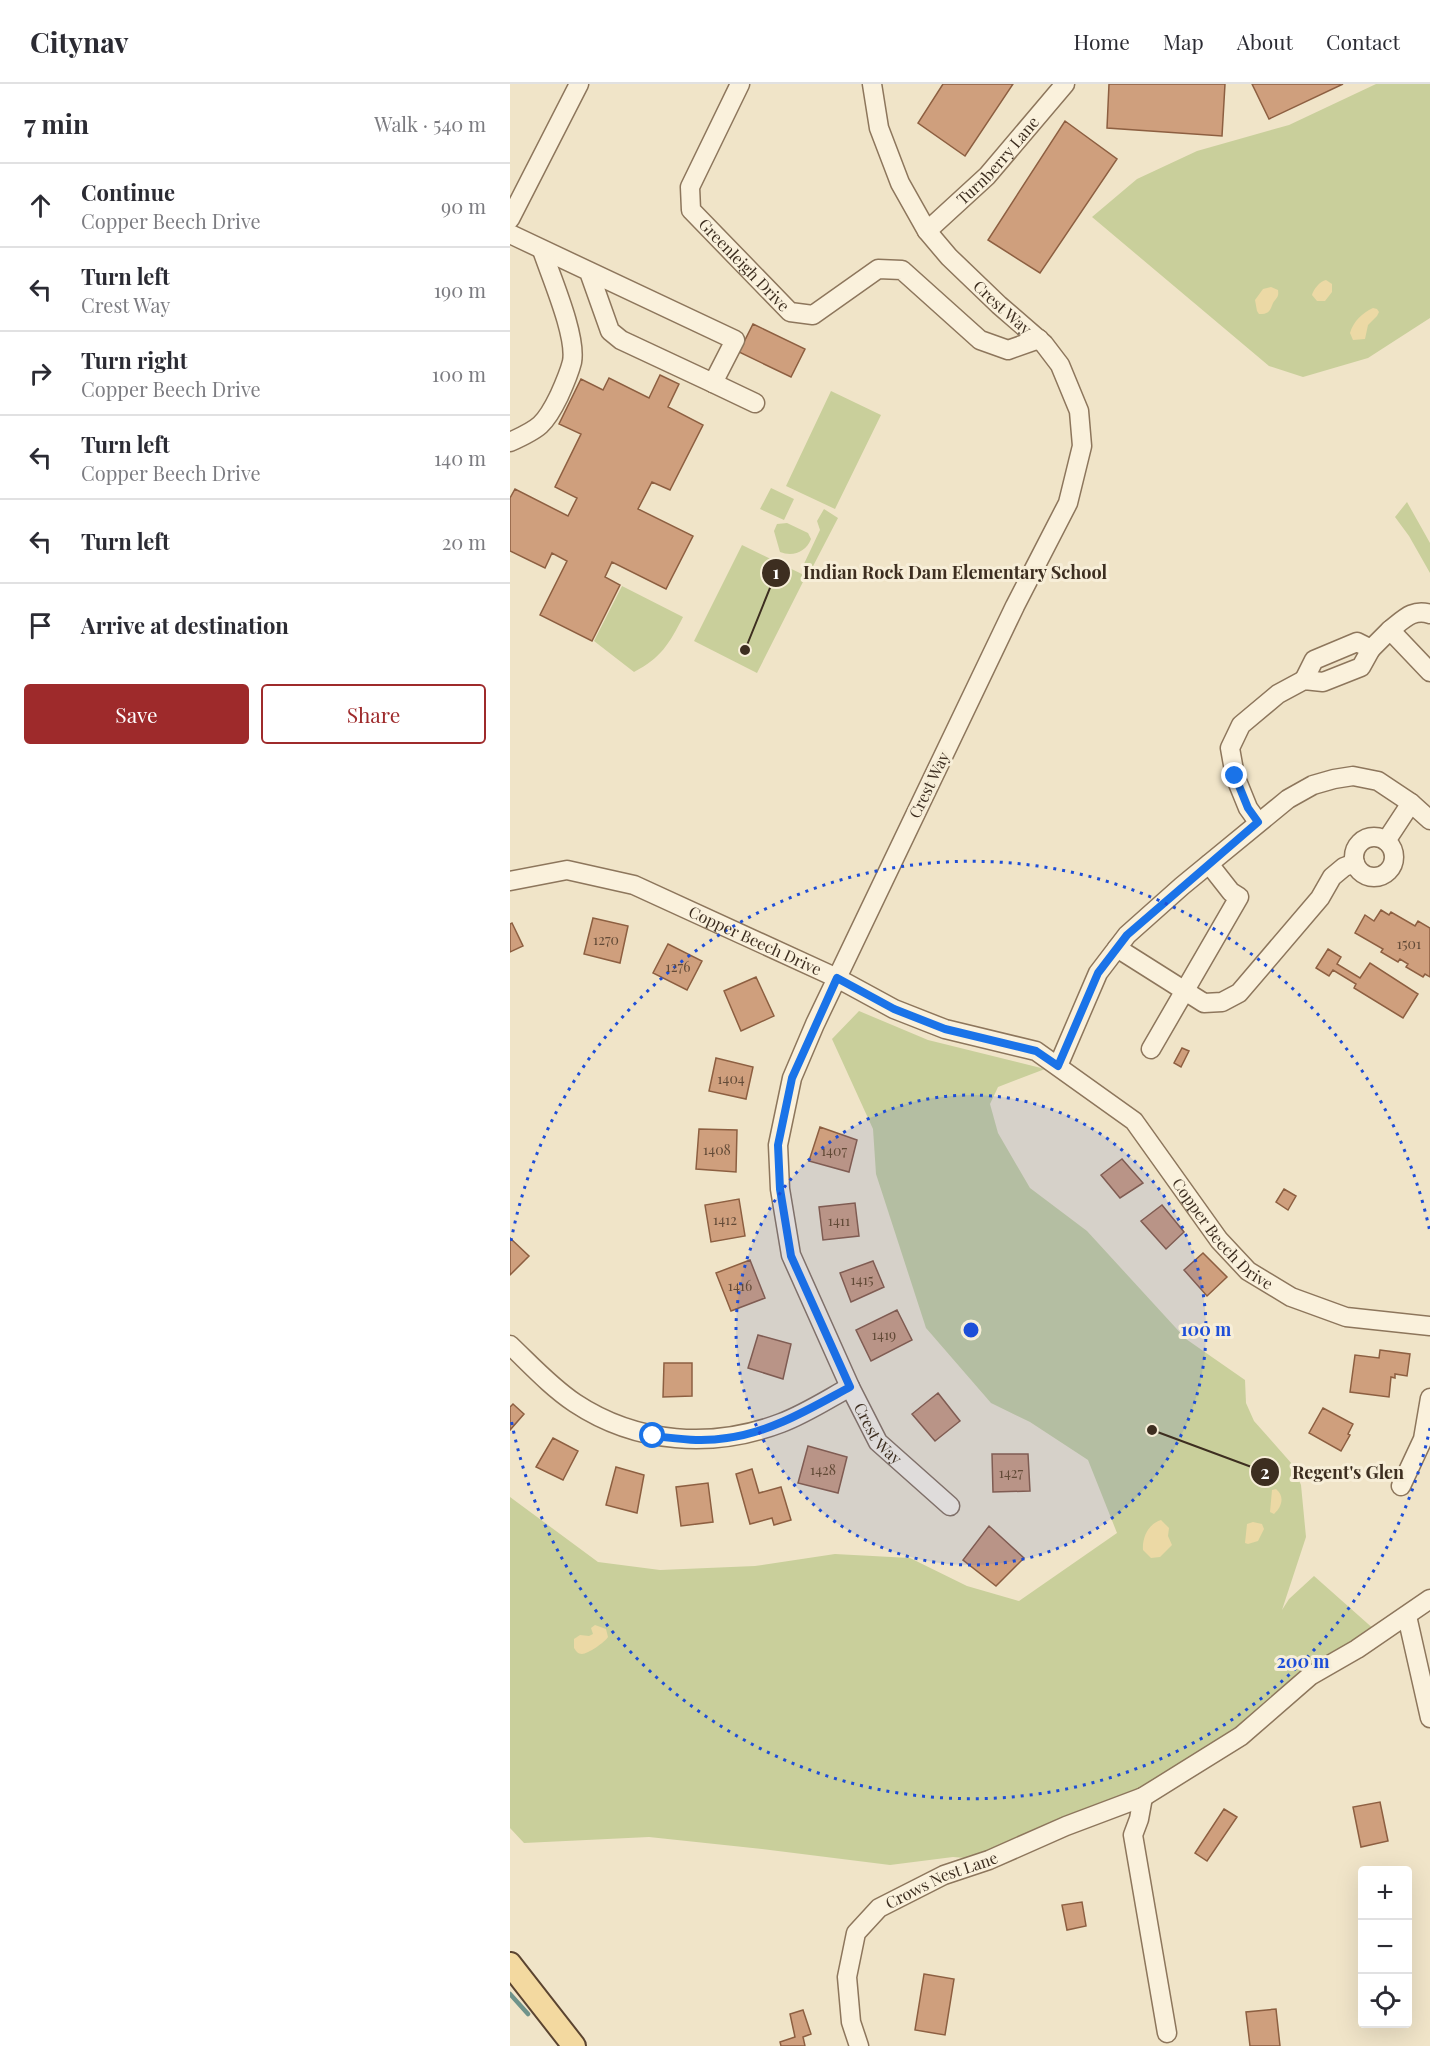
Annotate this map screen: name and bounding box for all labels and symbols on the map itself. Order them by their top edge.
street label: Turnberry Lane [952,112,1043,209]
street label: Greenleigh Drive [695,213,795,316]
street label: Crest Way [969,275,1036,339]
callout: Indian Rock Dam Elementary School [761,555,1119,591]
text: 1 [773,560,780,584]
text: Indian Rock Dam Elementary School [803,560,1107,584]
street label: Crest Way [903,748,954,822]
route end [1221,762,1247,788]
street label: Copper Beech Drive [686,901,825,980]
house number: 1270 [593,930,619,949]
house number: 1501 [1397,934,1421,953]
house number: 1276 [666,957,690,976]
house number: 1404 [717,1069,745,1088]
house number: 1408 [703,1140,731,1159]
house number: 1407 [821,1141,847,1160]
street label: Copper Beech Drive [1168,1173,1277,1294]
house number: 1412 [713,1210,737,1229]
house number: 1411 [828,1211,850,1230]
house number: 1415 [851,1270,874,1289]
house number: 1416 [728,1276,752,1295]
text: 100 m [1181,1317,1232,1341]
centre of rings [961,1320,981,1340]
house number: 1419 [872,1325,896,1344]
street label: Crest Way [850,1399,907,1469]
route start [639,1422,665,1448]
callout: Regent's Glen [1250,1454,1416,1490]
house number: 1428 [810,1460,836,1479]
text: 2 [1260,1460,1270,1484]
text: Regent's Glen [1292,1460,1404,1484]
house number: 1427 [999,1463,1024,1482]
text: 200 m [1276,1649,1330,1673]
street label: Crows Nest Lane [881,1846,1001,1913]

